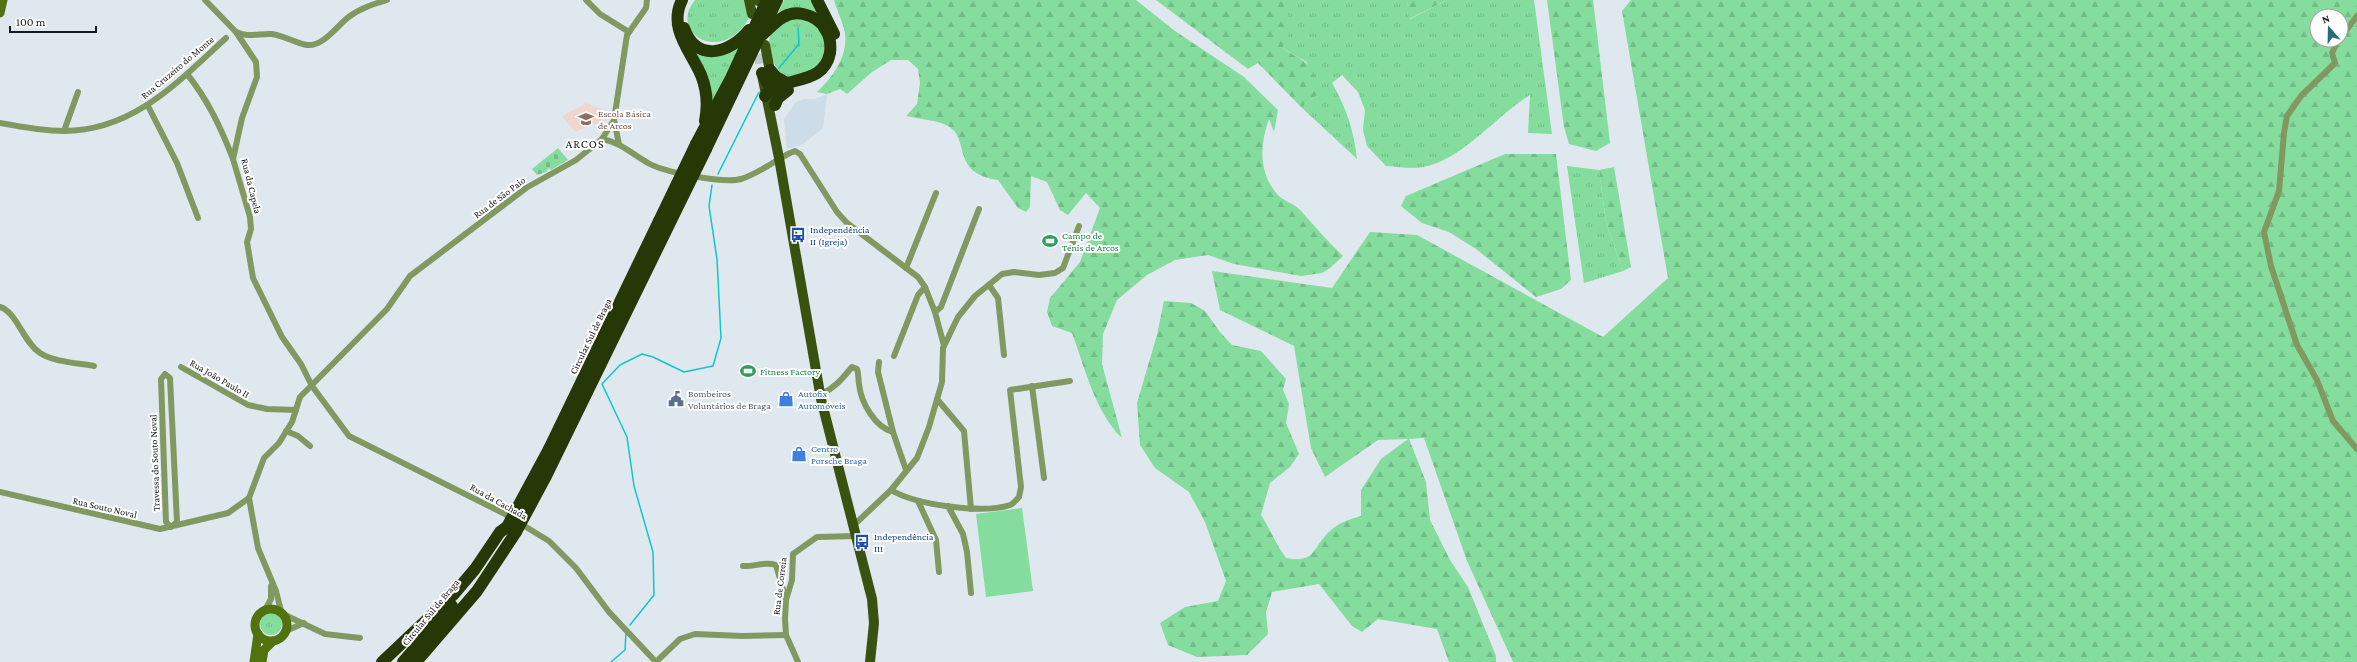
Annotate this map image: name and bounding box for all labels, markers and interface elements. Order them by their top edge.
scale bar [10,8,96,34]
north arrow [2309,8,2349,48]
text: N [2320,12,2332,26]
text: 100 m [16,15,46,29]
street label: Rua Cruzeiro do Monte [139,33,216,101]
place label: Escola Básica de Arcos [598,108,651,131]
school or university icon: Escola Básica de Arcos [577,110,595,128]
district label: ARCOS [565,137,605,151]
street label: Rua da Capela [239,157,264,215]
street label: Rua de São Paio [471,174,527,220]
place label: Independência II (Igreja) [810,224,870,248]
bus stop icon: Independência II (Igreja) [789,226,807,244]
place label: Campo de Ténis de Arcos [1062,230,1119,253]
sports icon: Campo de Ténis de Arcos [1041,232,1059,250]
street label: Circular Sul de Braga [567,296,614,376]
street label: Rua João Paulo II [188,357,251,400]
sports icon: Fitness Factory [739,362,757,380]
place label: Fitness Factory [760,366,821,377]
place label: Bombeiros Voluntários de Braga [688,388,771,411]
place label: Autofix Automóveis [798,388,846,411]
public building icon: Bombeiros Voluntários de Braga [667,390,685,408]
shop icon: Autofix Automóveis [777,390,795,408]
street label: Travessa do Souto Noval [147,414,162,512]
place label: Centro Porsche Braga [811,443,867,466]
shop icon: Centro Porsche Braga [790,445,808,463]
street label: Rua da Cachada [468,481,530,522]
street label: Rua Souto Noval [72,495,138,520]
place label: Independência III [874,531,934,554]
bus stop icon: Independência III [853,533,871,551]
street label: Rua de Correia [770,556,789,616]
street label: Circular Sul de Braga [400,577,461,648]

